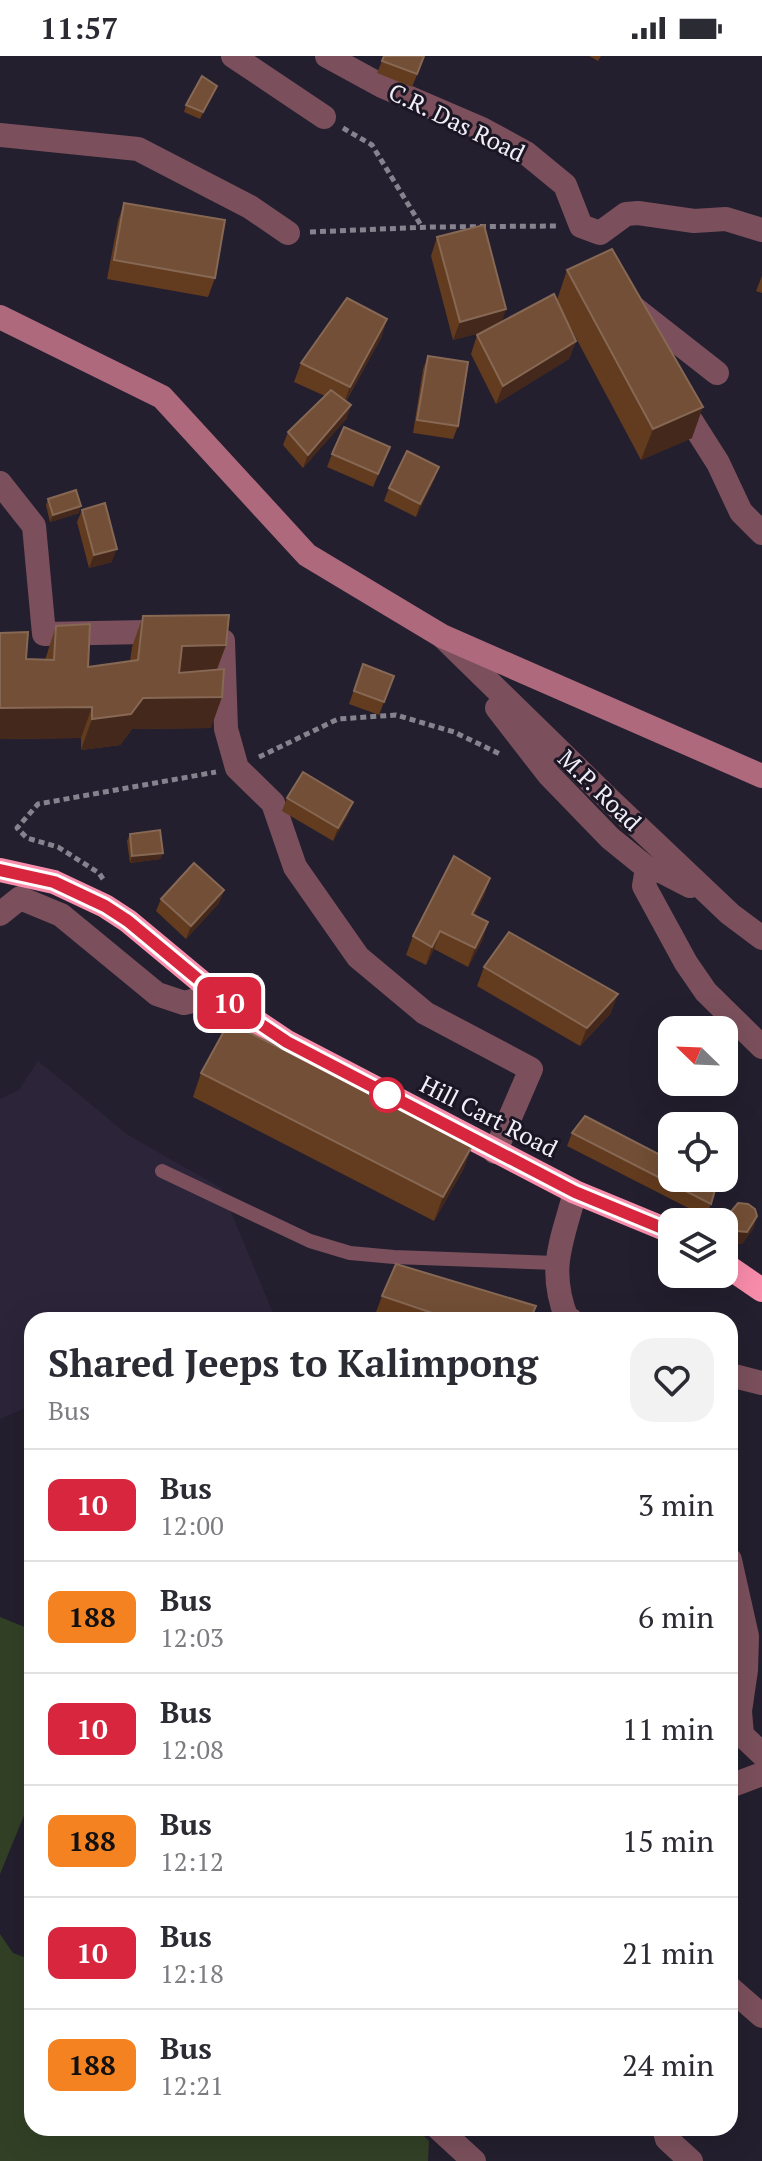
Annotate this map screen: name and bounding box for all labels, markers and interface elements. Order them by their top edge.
text: 11:57 [40,8,118,48]
street label: C.R. Das Road [384,75,530,169]
street label: M.P. Road [551,742,649,838]
line badge: 10 [193,977,265,1029]
text: 10 [213,984,245,1021]
north arrow [658,1016,738,1096]
map controls [658,1016,738,1288]
street label: Hill Cart Road [415,1068,563,1164]
unlabelled marker [370,1078,404,1112]
button: locate [658,1112,738,1192]
button: layers [658,1208,738,1288]
text: Shared Jeeps to Kalimpong [48,1338,538,1388]
button: heart [630,1338,714,1422]
text: Bus [48,1393,90,1427]
text: Bus [160,1468,212,1508]
text: 3 min [638,1485,714,1525]
text: 10 [76,1486,108,1523]
text: 12:00 [160,1508,224,1542]
text: Bus [160,1580,212,1620]
text: 6 min [638,1597,714,1637]
text: 188 [68,1598,116,1635]
text: 12:03 [160,1620,224,1654]
text: Bus [160,1692,212,1732]
text: 11 min [622,1709,714,1749]
text: 10 [76,1710,108,1747]
text: 12:08 [160,1732,224,1766]
text: Bus [160,1804,212,1844]
text: 15 min [622,1821,714,1861]
text: 188 [68,1822,116,1859]
text: 12:12 [160,1844,224,1878]
text: Bus [160,1916,212,1956]
text: 21 min [622,1933,714,1973]
text: 10 [76,1934,108,1971]
text: 12:18 [160,1956,224,1990]
text: Bus [160,2028,212,2068]
text: 24 min [622,2045,714,2085]
text: 188 [68,2046,116,2083]
text: 12:21 [160,2068,224,2102]

